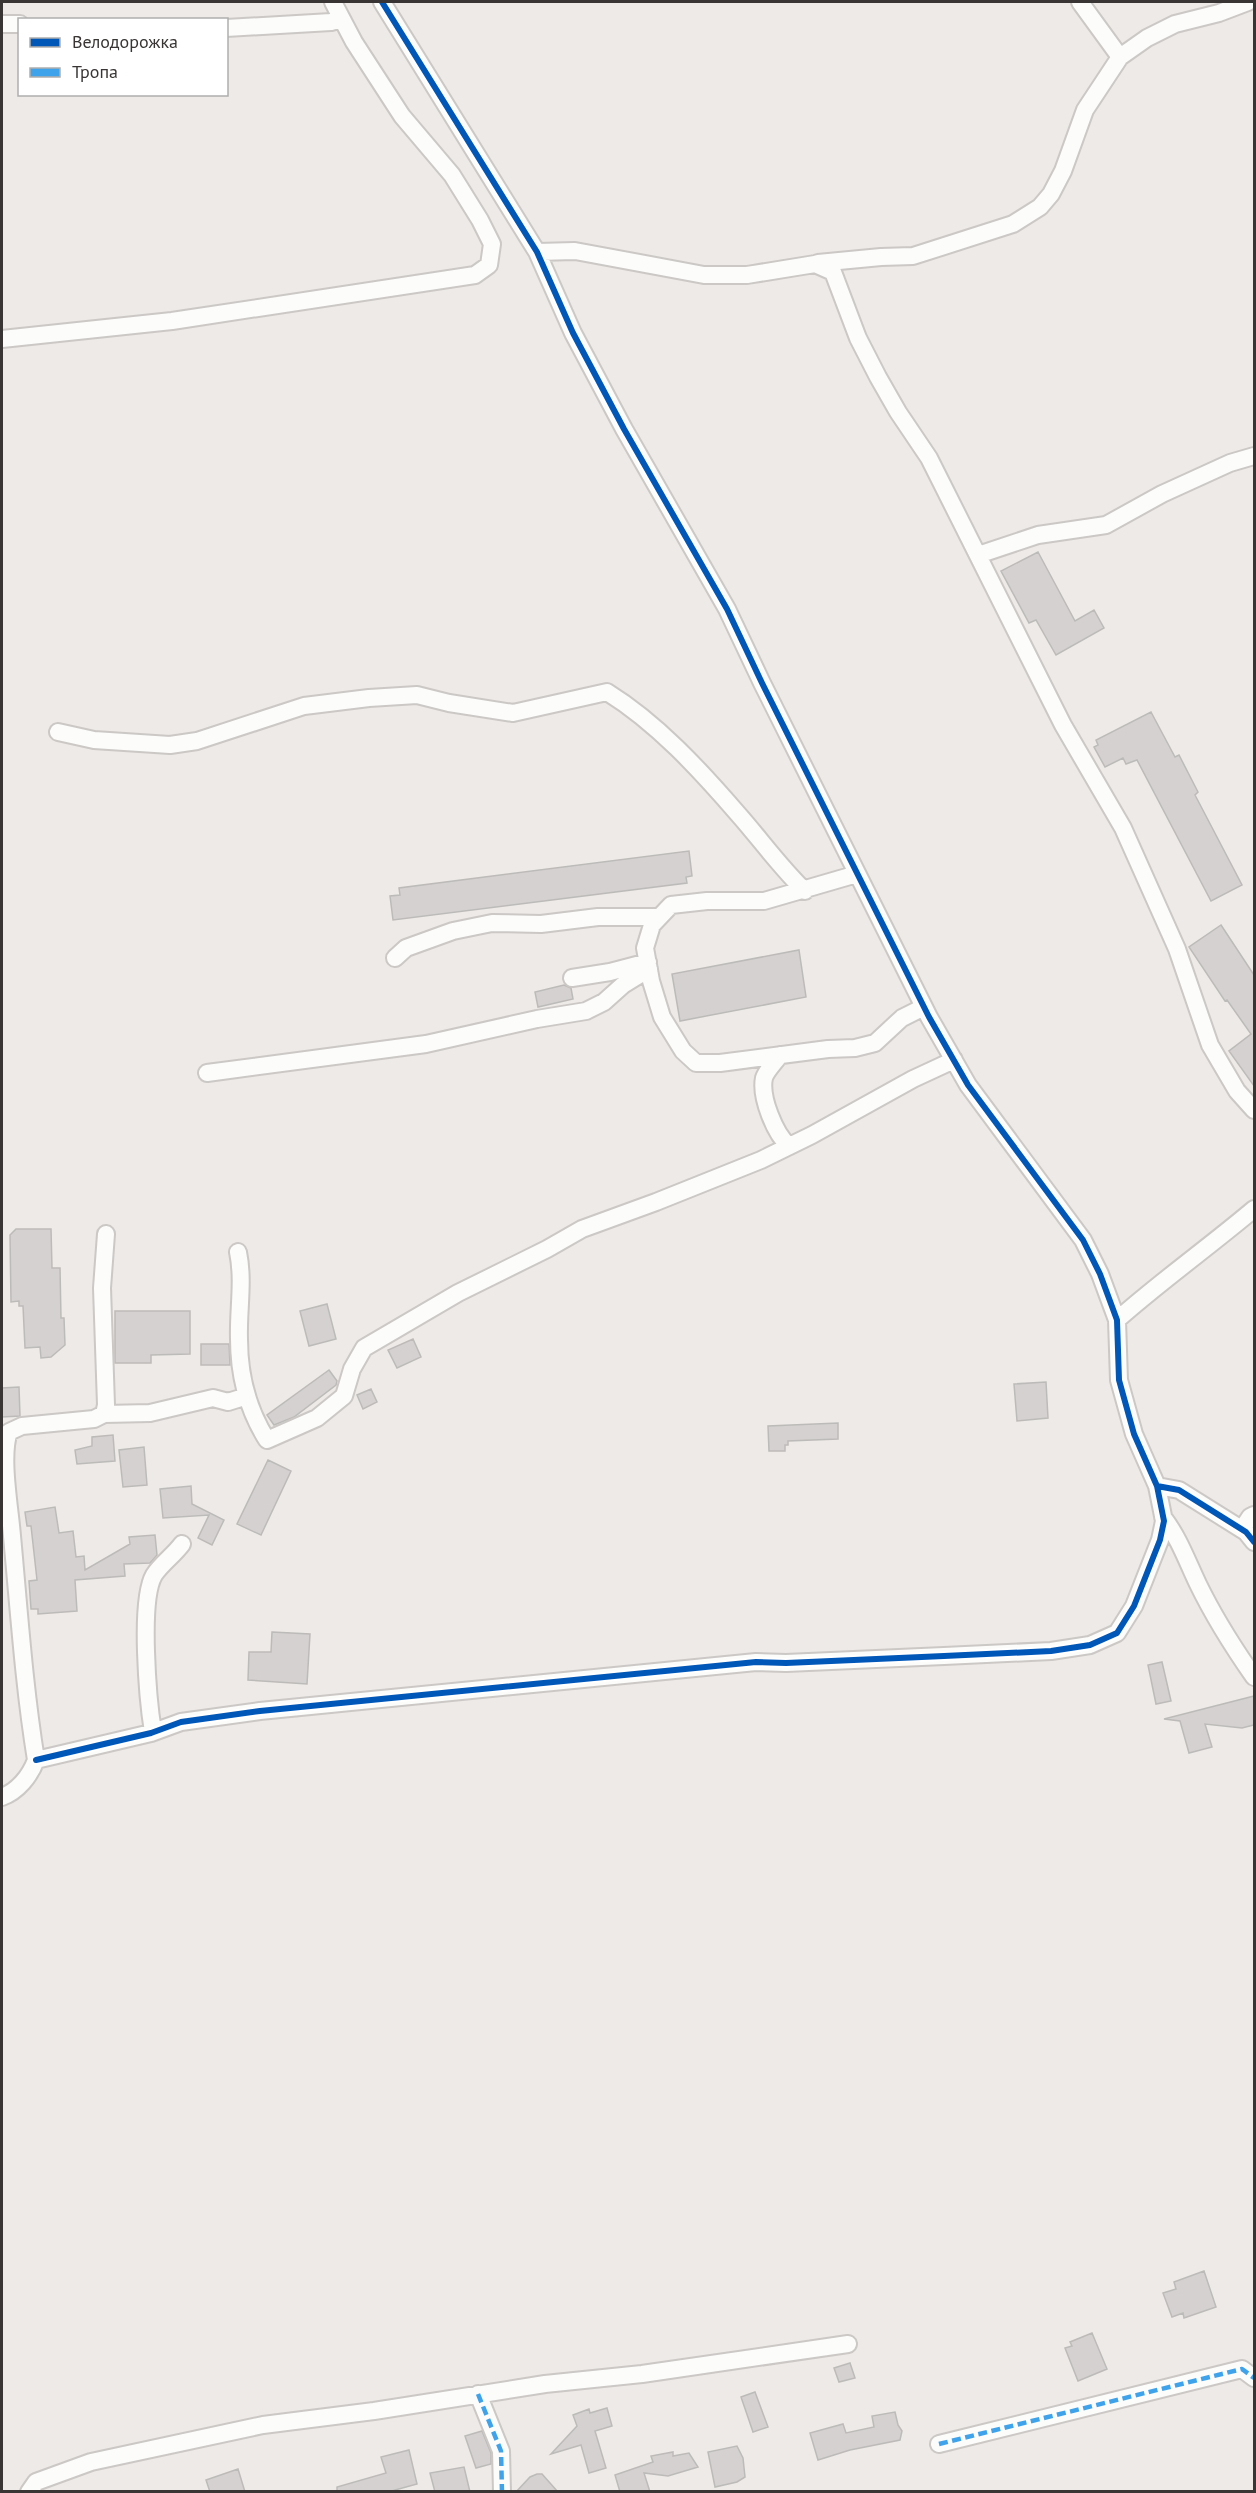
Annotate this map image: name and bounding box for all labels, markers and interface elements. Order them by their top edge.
legend [18,18,228,96]
text: Велодорожка [72,30,178,53]
text: Тропа [72,60,118,83]

